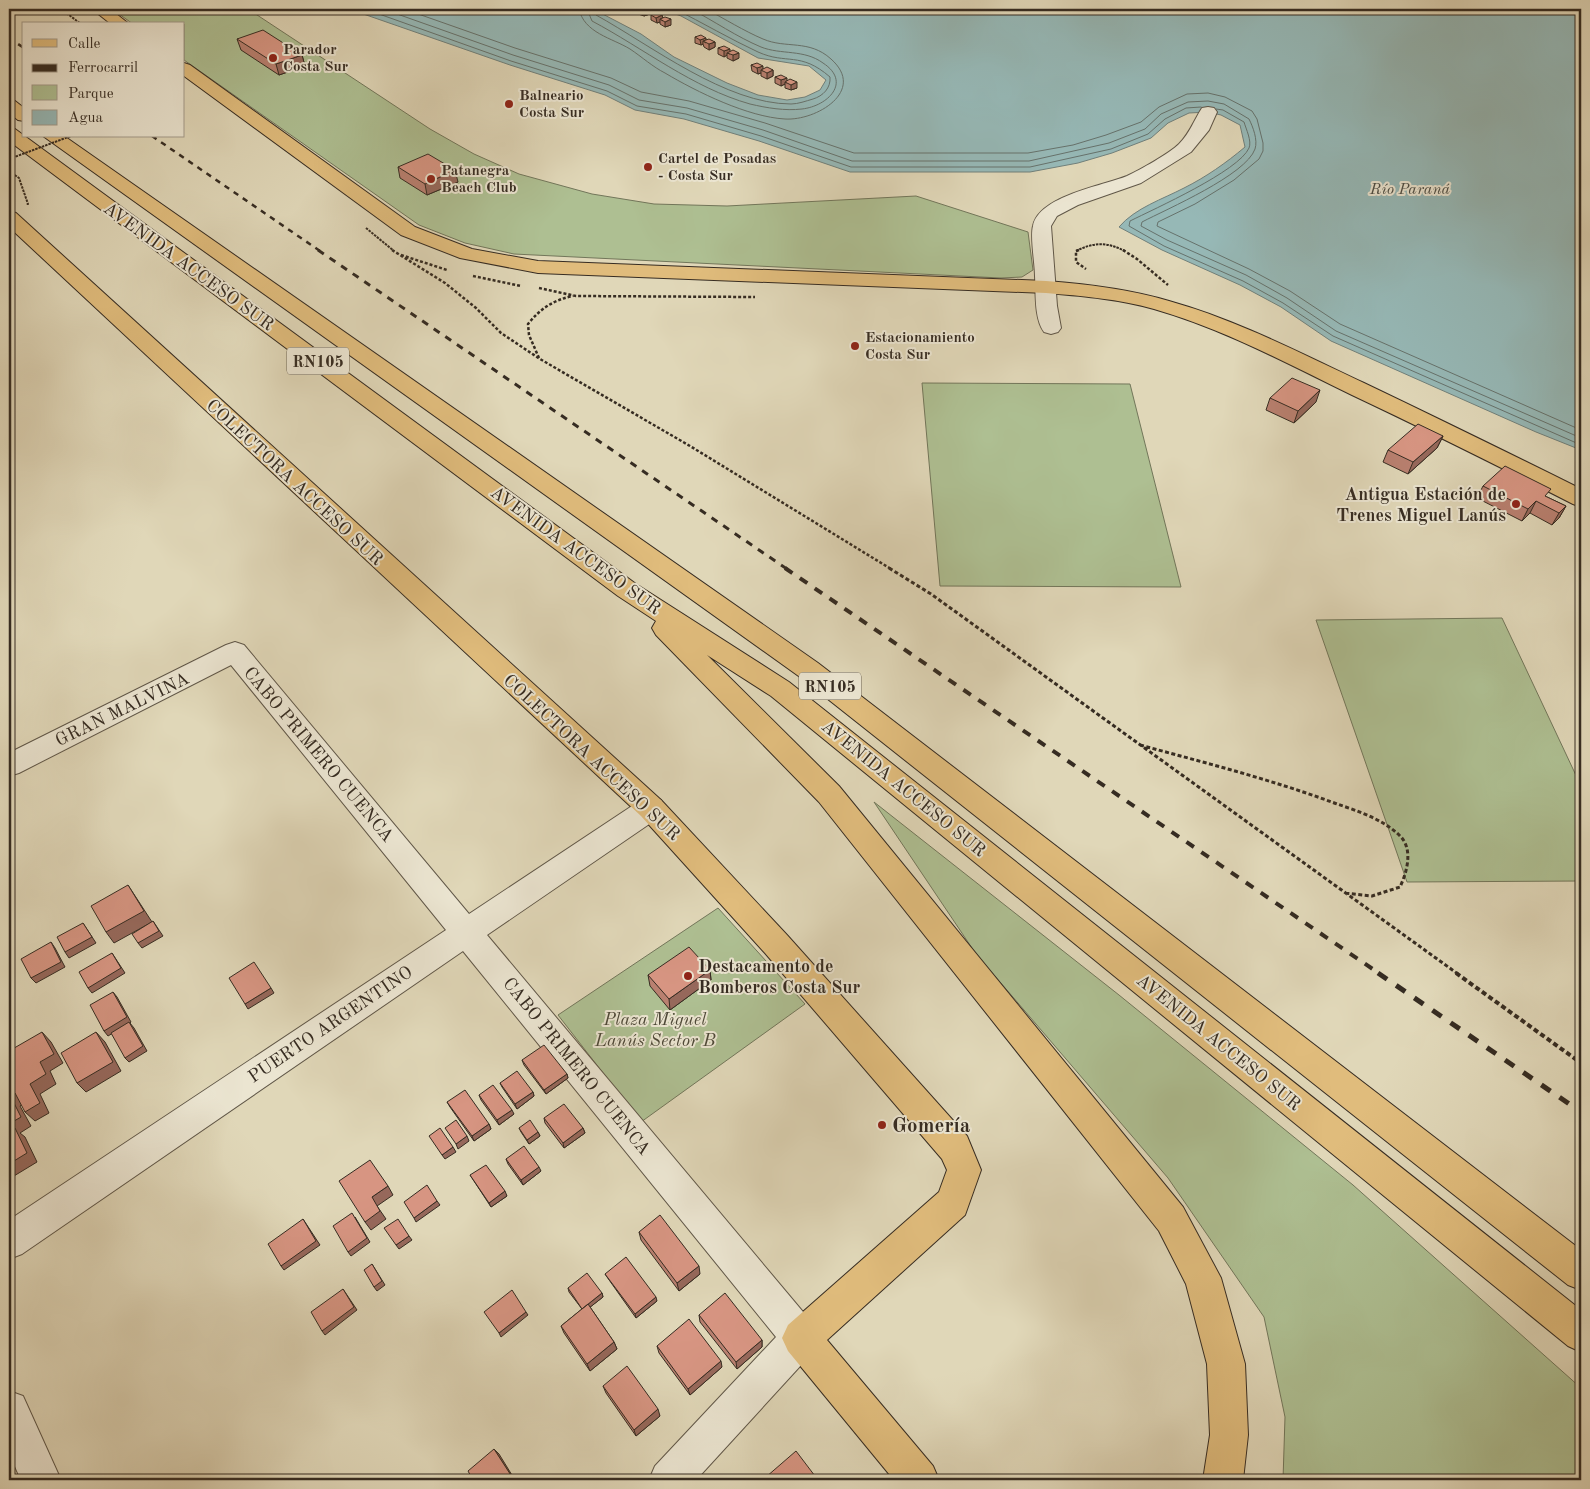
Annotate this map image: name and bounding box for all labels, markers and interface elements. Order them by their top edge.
legend [22,22,185,138]
text: Calle [68,37,101,52]
place label: Parador Costa Sur [283,43,349,75]
marker: Parador Costa Sur [267,52,279,64]
text: Ferrocarril [68,61,138,76]
text: Parque [68,87,114,102]
place label: Balneario Costa Sur [519,89,585,121]
marker: Balneario Costa Sur [503,98,515,110]
text: Agua [68,111,104,126]
place label: Cartel de Posadas - Costa Sur [658,152,776,184]
marker: Cartel de Posadas - Costa Sur [642,161,654,173]
place label: Patanegra Beach Club [441,164,517,196]
marker: Patanegra Beach Club [425,173,437,185]
water label: Río Paraná [1369,182,1451,198]
street label: AVENIDA ACCESO SUR [100,199,277,335]
place label: Estacionamiento Costa Sur [865,331,975,363]
marker: Estacionamiento Costa Sur [849,340,861,352]
road number: RN105 [287,348,349,374]
street label: COLECTORA ACCESO SUR [203,396,386,569]
street label: AVENIDA ACCESO SUR [487,483,664,619]
place label: Antigua Estación de Trenes Miguel Lanús [1336,486,1506,525]
marker: Antigua Estación de Trenes Miguel Lanús [1510,498,1522,510]
street label: CABO PRIMERO CUENCA [240,664,397,846]
street label: GRAN MALVINA [53,670,192,750]
street label: COLECTORA ACCESO SUR [500,671,683,844]
road number: RN105 [799,672,861,699]
street label: AVENIDA ACCESO SUR [818,717,989,861]
place label: Destacamento de Bomberos Costa Sur [698,958,860,997]
street label: PUERTO ARGENTINO [245,963,416,1087]
marker: Destacamento de Bomberos Costa Sur [682,970,694,982]
street label: AVENIDA ACCESO SUR [1133,971,1304,1115]
street label: CABO PRIMERO CUENCA [499,975,653,1159]
park label: Plaza Miguel Lanús Sector B [594,1011,716,1050]
place label: Gomería [892,1116,971,1137]
marker: Gomería [876,1119,888,1131]

